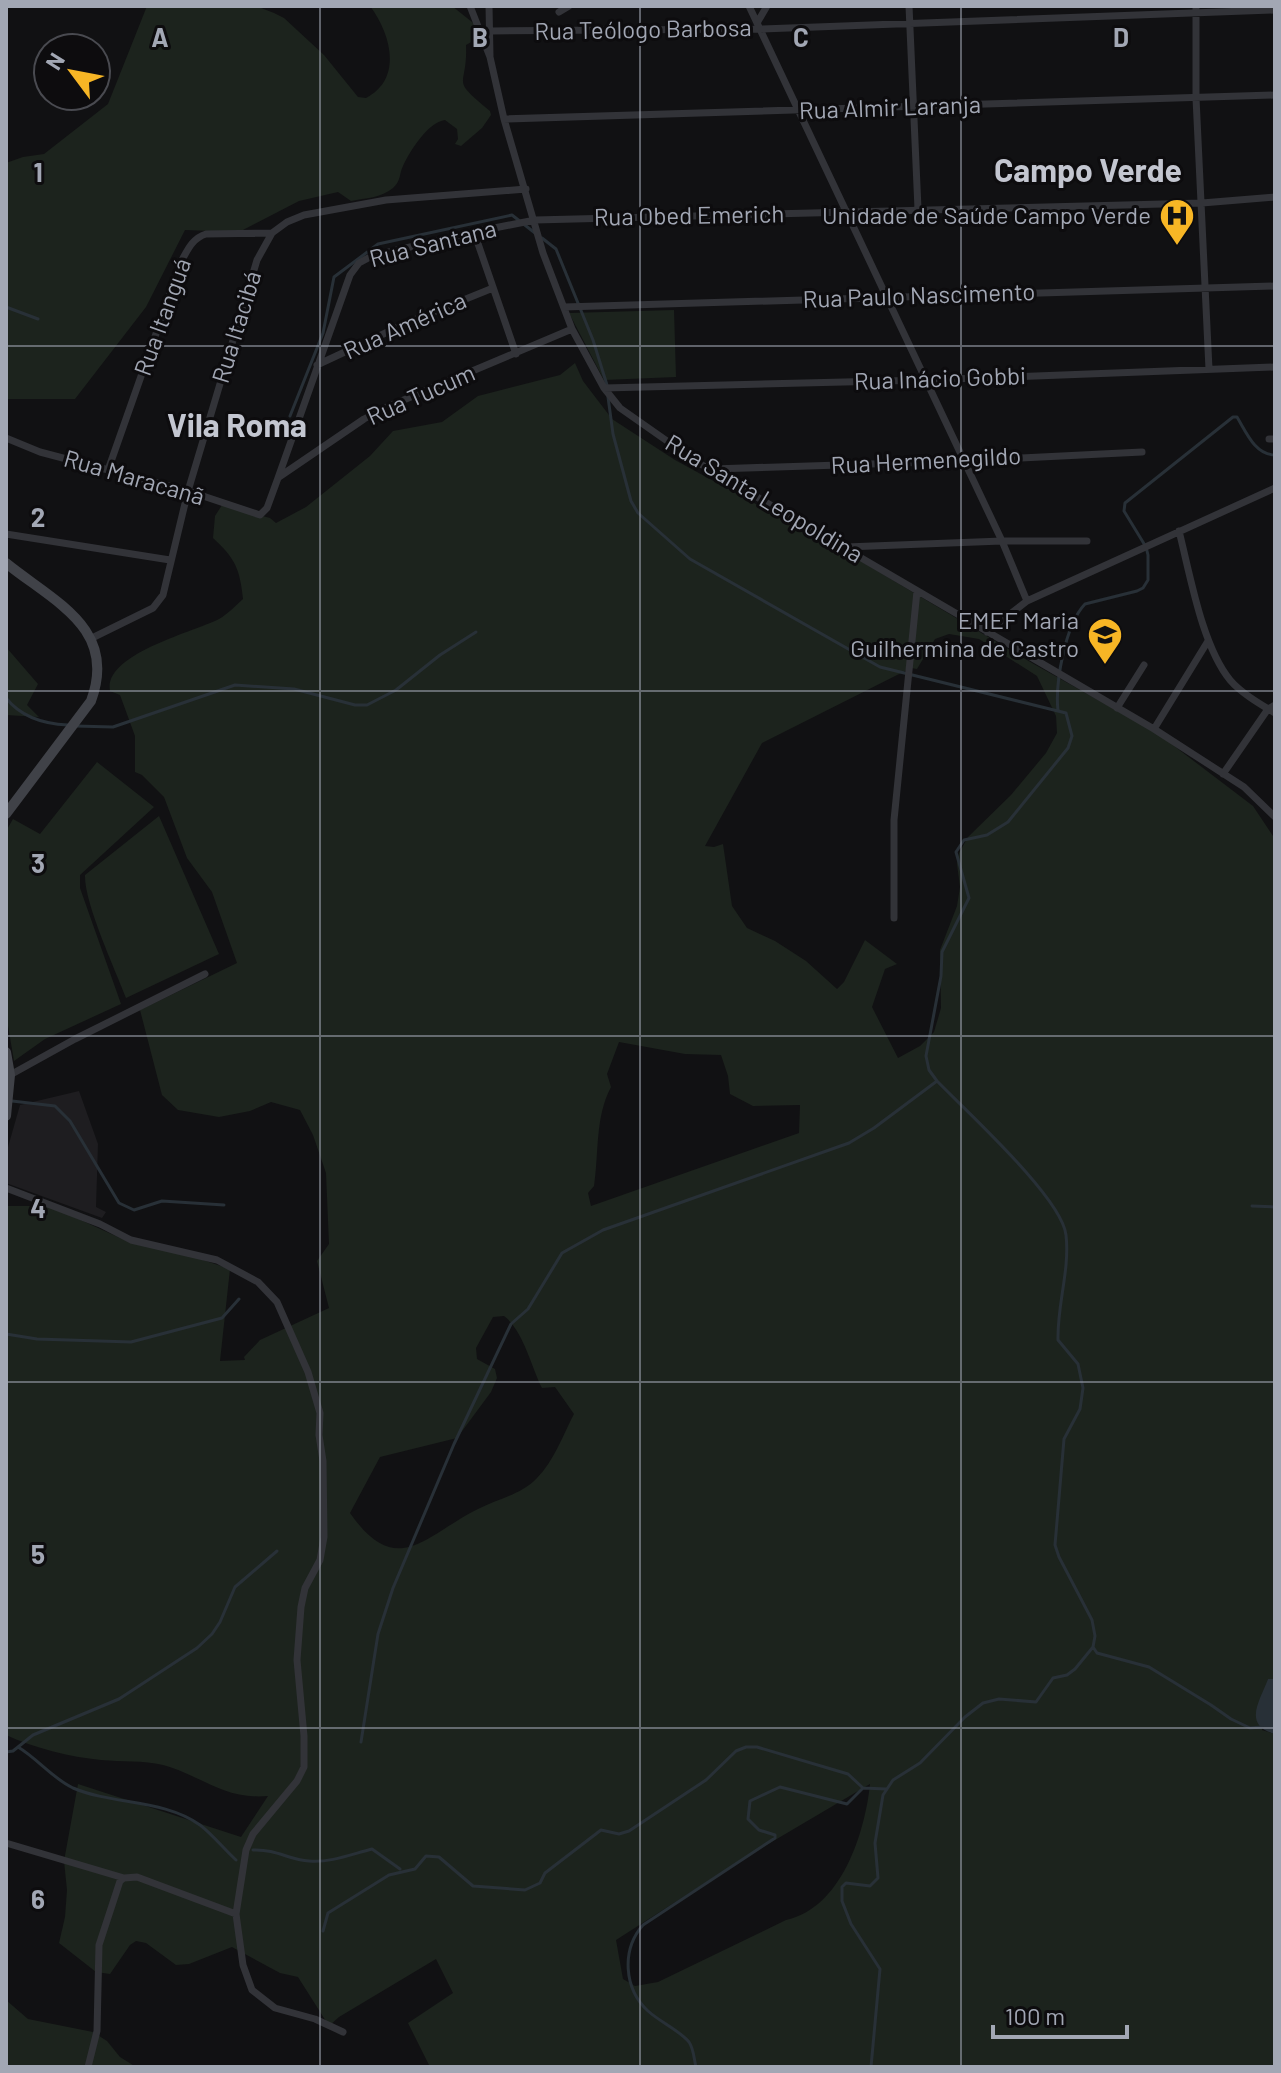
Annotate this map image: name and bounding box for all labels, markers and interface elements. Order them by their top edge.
street label: Rua Teólogo Barbosa [534,12,752,45]
text: A [151,21,169,52]
text: B [472,21,488,52]
text: C [793,21,809,52]
text: D [1113,21,1129,52]
north arrow [32,32,112,112]
text: N [39,48,69,74]
street label: Rua Almir Laranja [798,89,981,124]
district label: Campo Verde [994,150,1182,188]
text: 1 [33,156,43,187]
hospital icon: Unidade de Saúde Campo Verde [1158,197,1196,247]
street label: Rua Obed Emerich [594,198,784,231]
place label: Unidade de Saúde Campo Verde [822,200,1151,229]
street label: Rua Santana [366,213,499,272]
street label: Rua Itanguá [127,254,196,379]
street label: Rua Itacibá [205,267,266,386]
street label: Rua Paulo Nascimento [802,276,1036,313]
street label: Rua América [339,285,470,365]
street label: Rua Tucum [362,357,479,430]
street label: Rua Inácio Gobbi [853,360,1027,395]
district label: Vila Roma [167,405,307,443]
street label: Rua Santa Leopoldina [661,427,869,568]
street label: Rua Hermenegildo [830,440,1022,479]
street label: Rua Maracanã [61,443,208,510]
text: 2 [31,501,45,532]
place label: EMEF Maria Guilhermina de Castro [850,605,1079,662]
school or university icon: EMEF Maria Guilhermina de Castro [1086,616,1124,666]
text: 3 [31,847,45,878]
text: 4 [30,1192,46,1223]
text: 5 [31,1538,45,1569]
text: 6 [31,1883,45,1914]
scale bar [993,1989,1127,2039]
text: 100 m [1005,2001,1065,2030]

